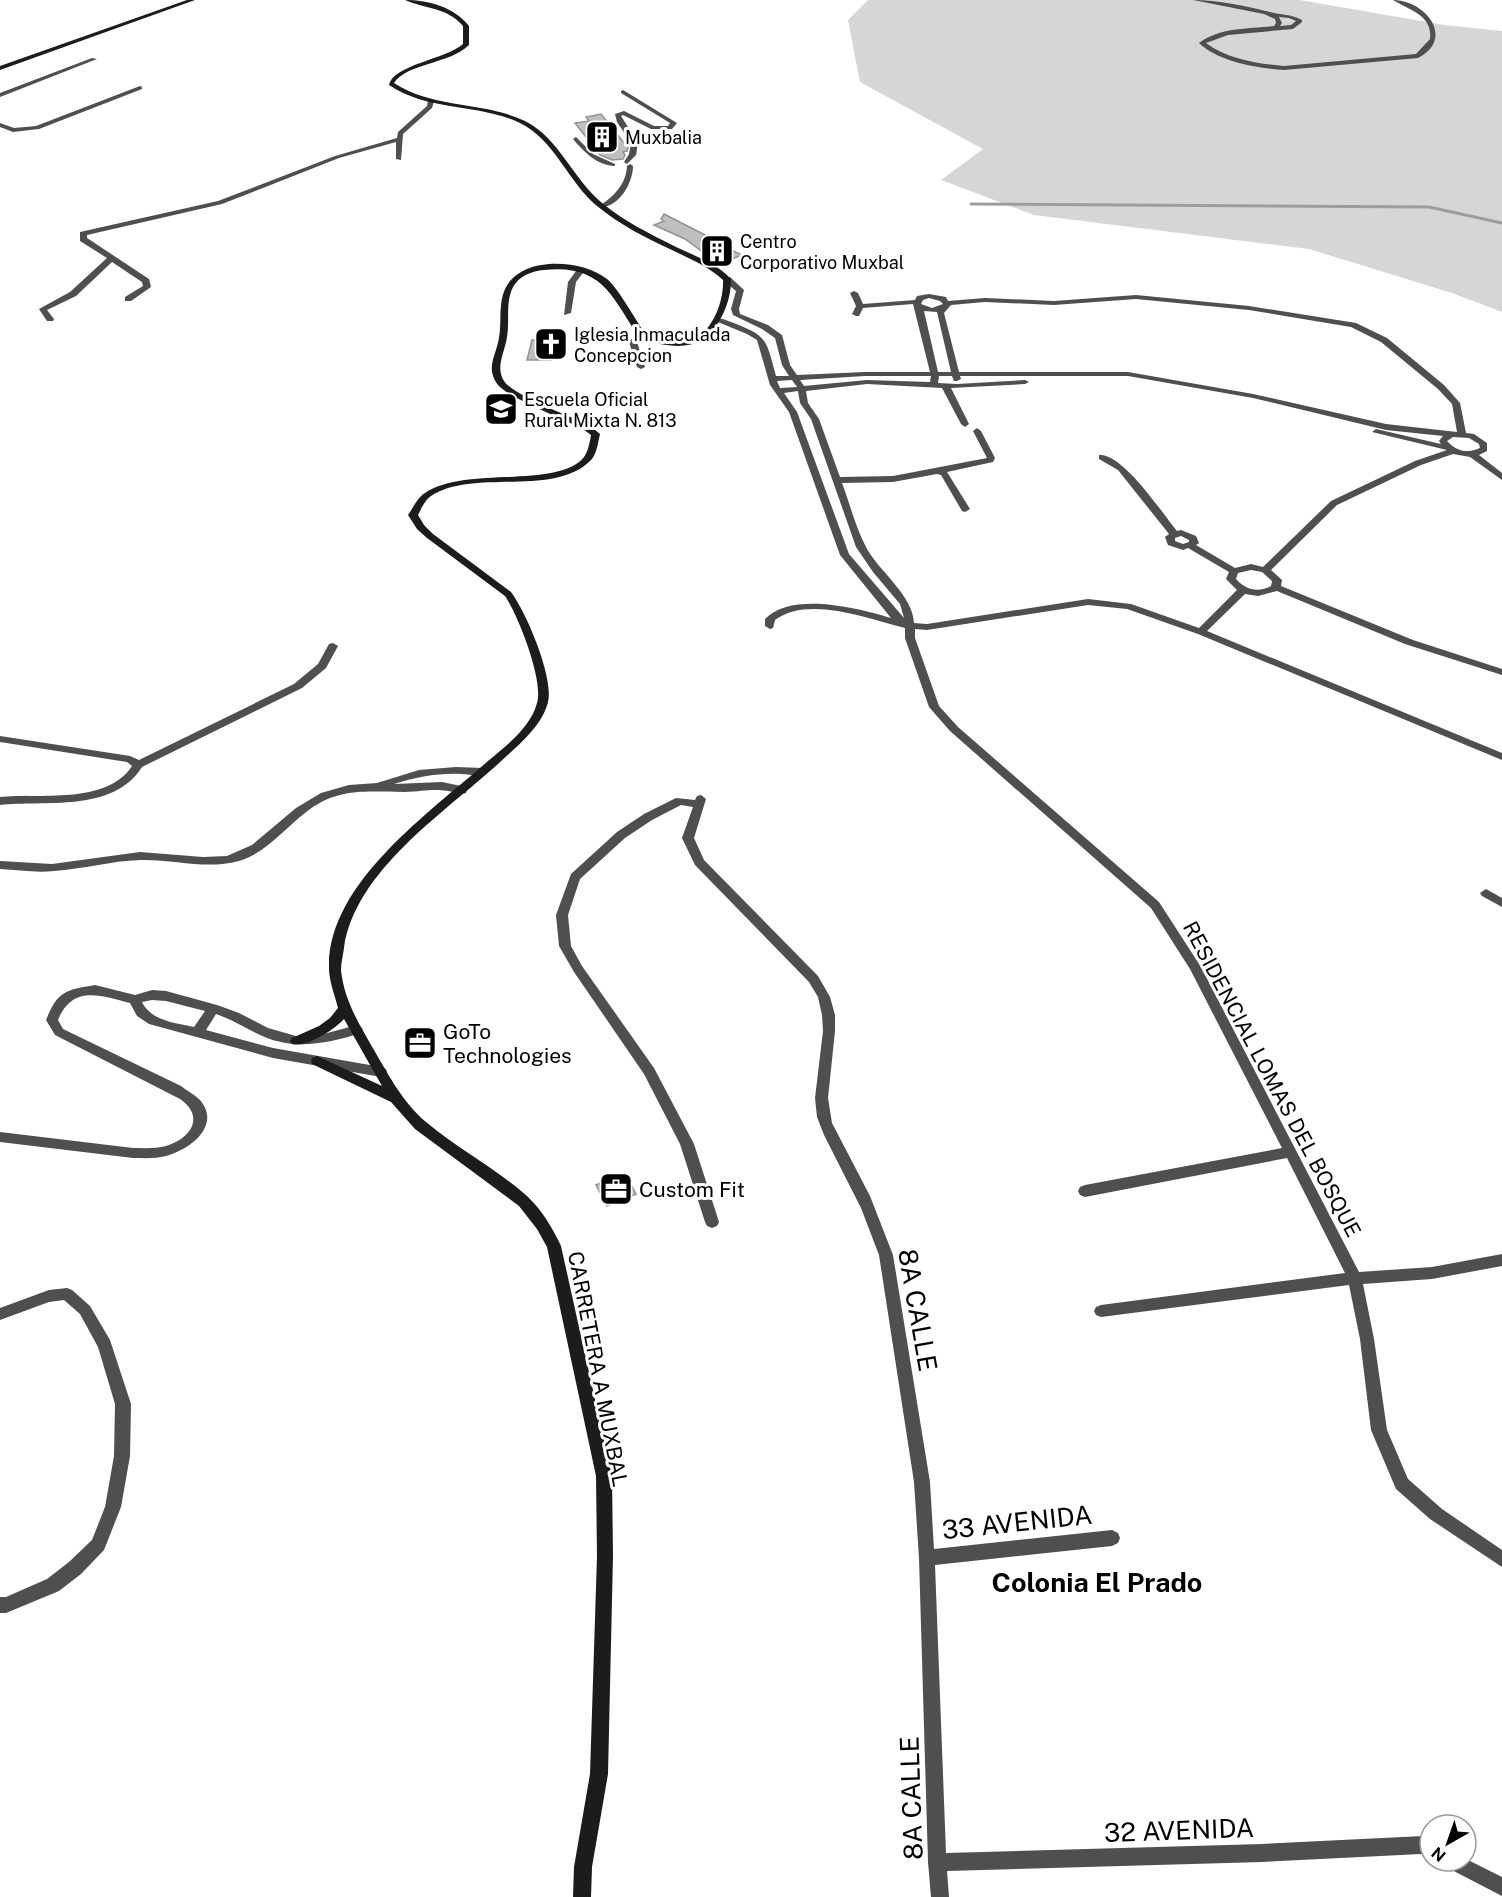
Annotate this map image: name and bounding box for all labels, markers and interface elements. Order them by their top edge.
building icon: Muxbalia [584,119,620,155]
place label: Muxbalia [625,127,702,148]
place label: Centro Corporativo Muxbal [740,231,904,273]
building icon: Centro Corporativo Muxbal [699,233,735,269]
place label: Iglesia Inmaculada Concepcion [574,324,731,366]
church icon: Iglesia Inmaculada Concepcion [533,326,569,362]
place label: Escuela Oficial Rural Mixta N. 813 [524,389,677,431]
school or university icon: Escuela Oficial Rural Mixta N. 813 [483,391,519,427]
street label: RESIDENCIAL LOMAS DEL BOSQUE [1178,917,1366,1241]
place label: GoTo Technologies [443,1019,572,1068]
office icon: GoTo Technologies [402,1025,438,1061]
office icon: Custom Fit [598,1171,634,1207]
place label: Custom Fit [639,1177,745,1202]
street label: 8A CALLE [892,1246,944,1374]
street label: CARRETERA A MUXBAL [563,1249,633,1489]
street label: 33 AVENIDA [940,1499,1094,1545]
district label: Colonia El Prado [992,1566,1202,1598]
street label: 8A CALLE [893,1736,929,1860]
street label: 32 AVENIDA [1103,1812,1255,1848]
north arrow [1418,1813,1478,1873]
text: N [1428,1843,1450,1865]

